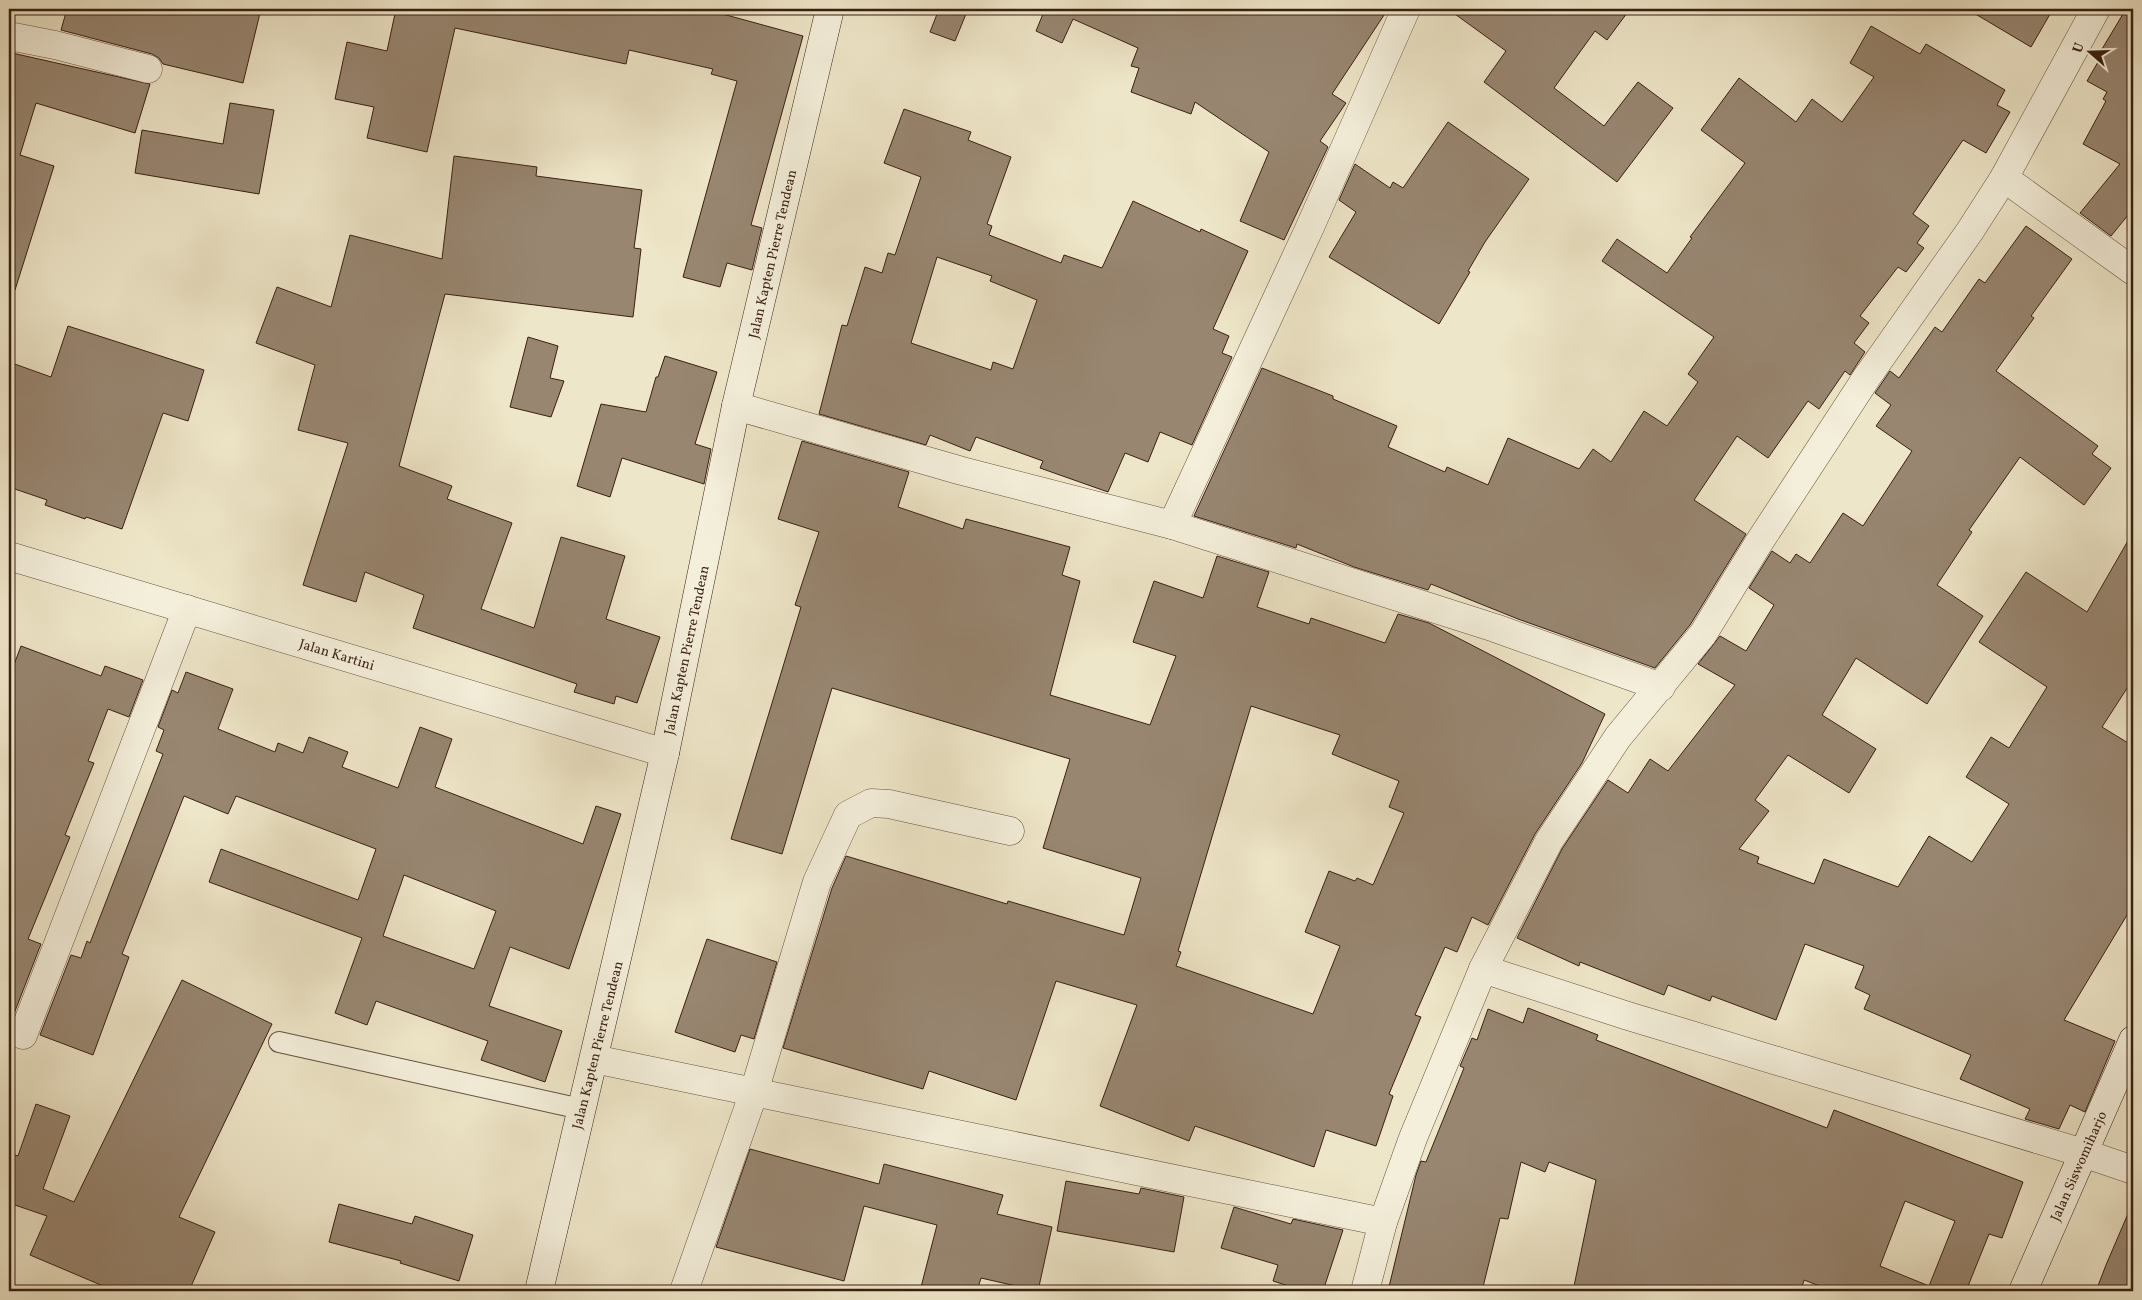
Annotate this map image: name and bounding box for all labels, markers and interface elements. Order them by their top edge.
north arrow [2064,28,2114,78]
text: U [2069,40,2090,56]
street label: Jalan Kapten Pierre Tendean [745,168,802,341]
street label: Jalan Kapten Pierre Tendean [660,564,715,737]
street label: Jalan Kartini [297,635,377,676]
street label: Jalan Kapten Pierre Tendean [568,959,629,1131]
street label: Jalan Siswomiharjo [2047,1108,2112,1225]

